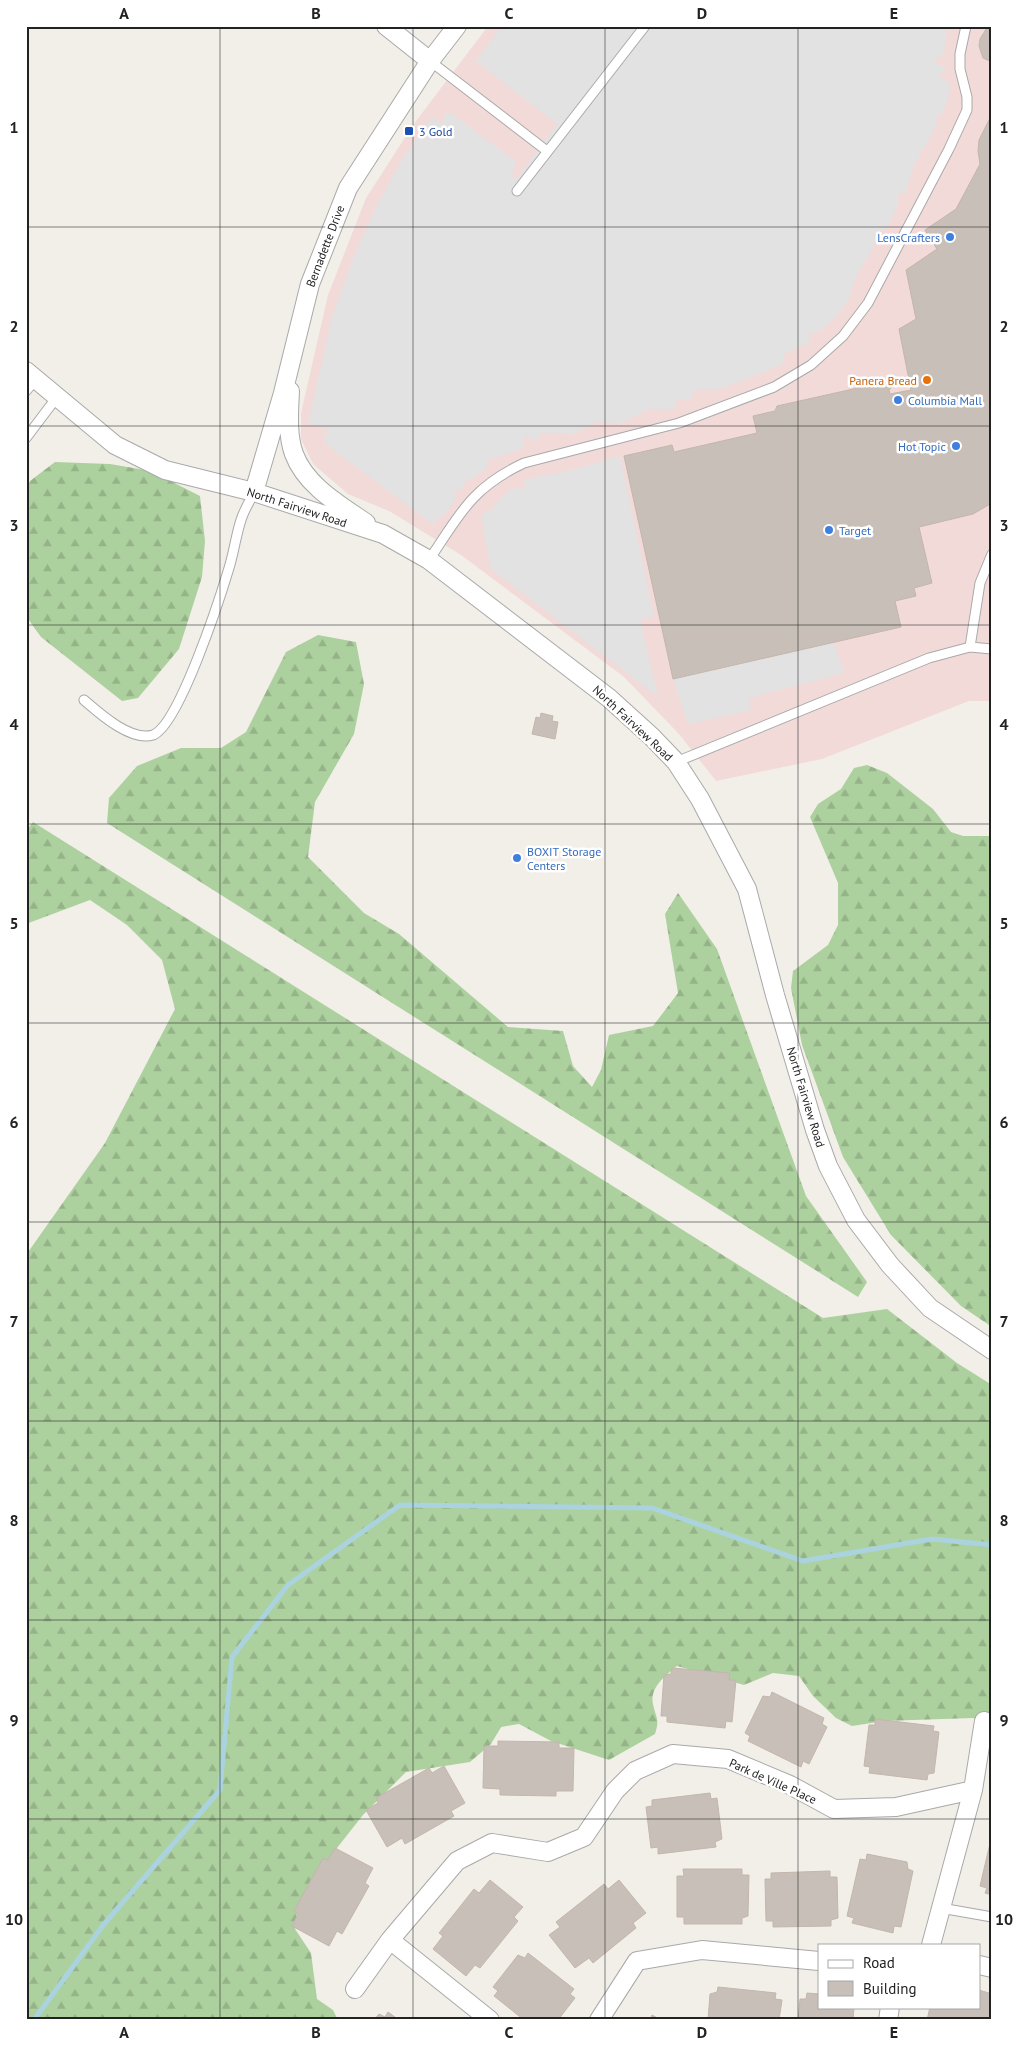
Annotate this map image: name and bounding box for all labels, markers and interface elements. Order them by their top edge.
text: A [119,3,129,23]
text: B [311,3,321,23]
text: C [505,3,514,23]
text: D [697,3,707,23]
text: E [890,3,898,23]
text: 1 [9,117,19,137]
text: 1 [999,117,1009,137]
place label: 3 Gold [419,124,452,139]
marker: 3 Gold [403,125,415,137]
street label: Bernadette Drive [303,203,347,289]
place label: LensCrafters [877,230,940,245]
marker: LensCrafters [944,231,956,243]
text: 2 [9,316,19,336]
text: 2 [999,316,1009,336]
place label: Panera Bread [849,373,917,388]
marker: Panera Bread [921,374,933,386]
place label: Columbia Mall [908,393,982,408]
marker: Columbia Mall [892,394,904,406]
place label: Hot Topic [898,439,947,454]
marker: Hot Topic [950,440,962,452]
street label: North Fairview Road [245,484,349,530]
text: 3 [9,515,19,535]
text: 3 [999,515,1009,535]
place label: Target [839,523,871,538]
marker: Target [823,524,835,536]
street label: North Fairview Road [590,682,676,764]
text: 4 [9,714,19,734]
text: 4 [999,714,1009,734]
place label: BOXIT Storage Centers [527,844,601,873]
marker: BOXIT Storage Centers [511,852,523,864]
text: 5 [9,913,19,933]
text: 5 [999,913,1009,933]
street label: North Fairview Road [784,1045,828,1149]
text: 6 [9,1112,19,1132]
text: 6 [999,1112,1009,1132]
text: 7 [9,1311,19,1331]
text: 7 [999,1311,1009,1331]
text: 8 [9,1510,19,1530]
text: 8 [999,1510,1009,1530]
text: 9 [9,1710,19,1730]
text: 9 [999,1710,1009,1730]
street label: Park de Ville Place [727,1755,819,1807]
text: 10 [5,1909,23,1929]
text: 10 [995,1909,1013,1929]
legend [818,1944,980,2008]
text: Road [863,1953,895,1972]
text: Building [863,1979,917,1998]
text: A [119,2022,129,2042]
text: B [311,2022,321,2042]
text: C [505,2022,514,2042]
text: D [697,2022,707,2042]
text: E [890,2022,898,2042]

